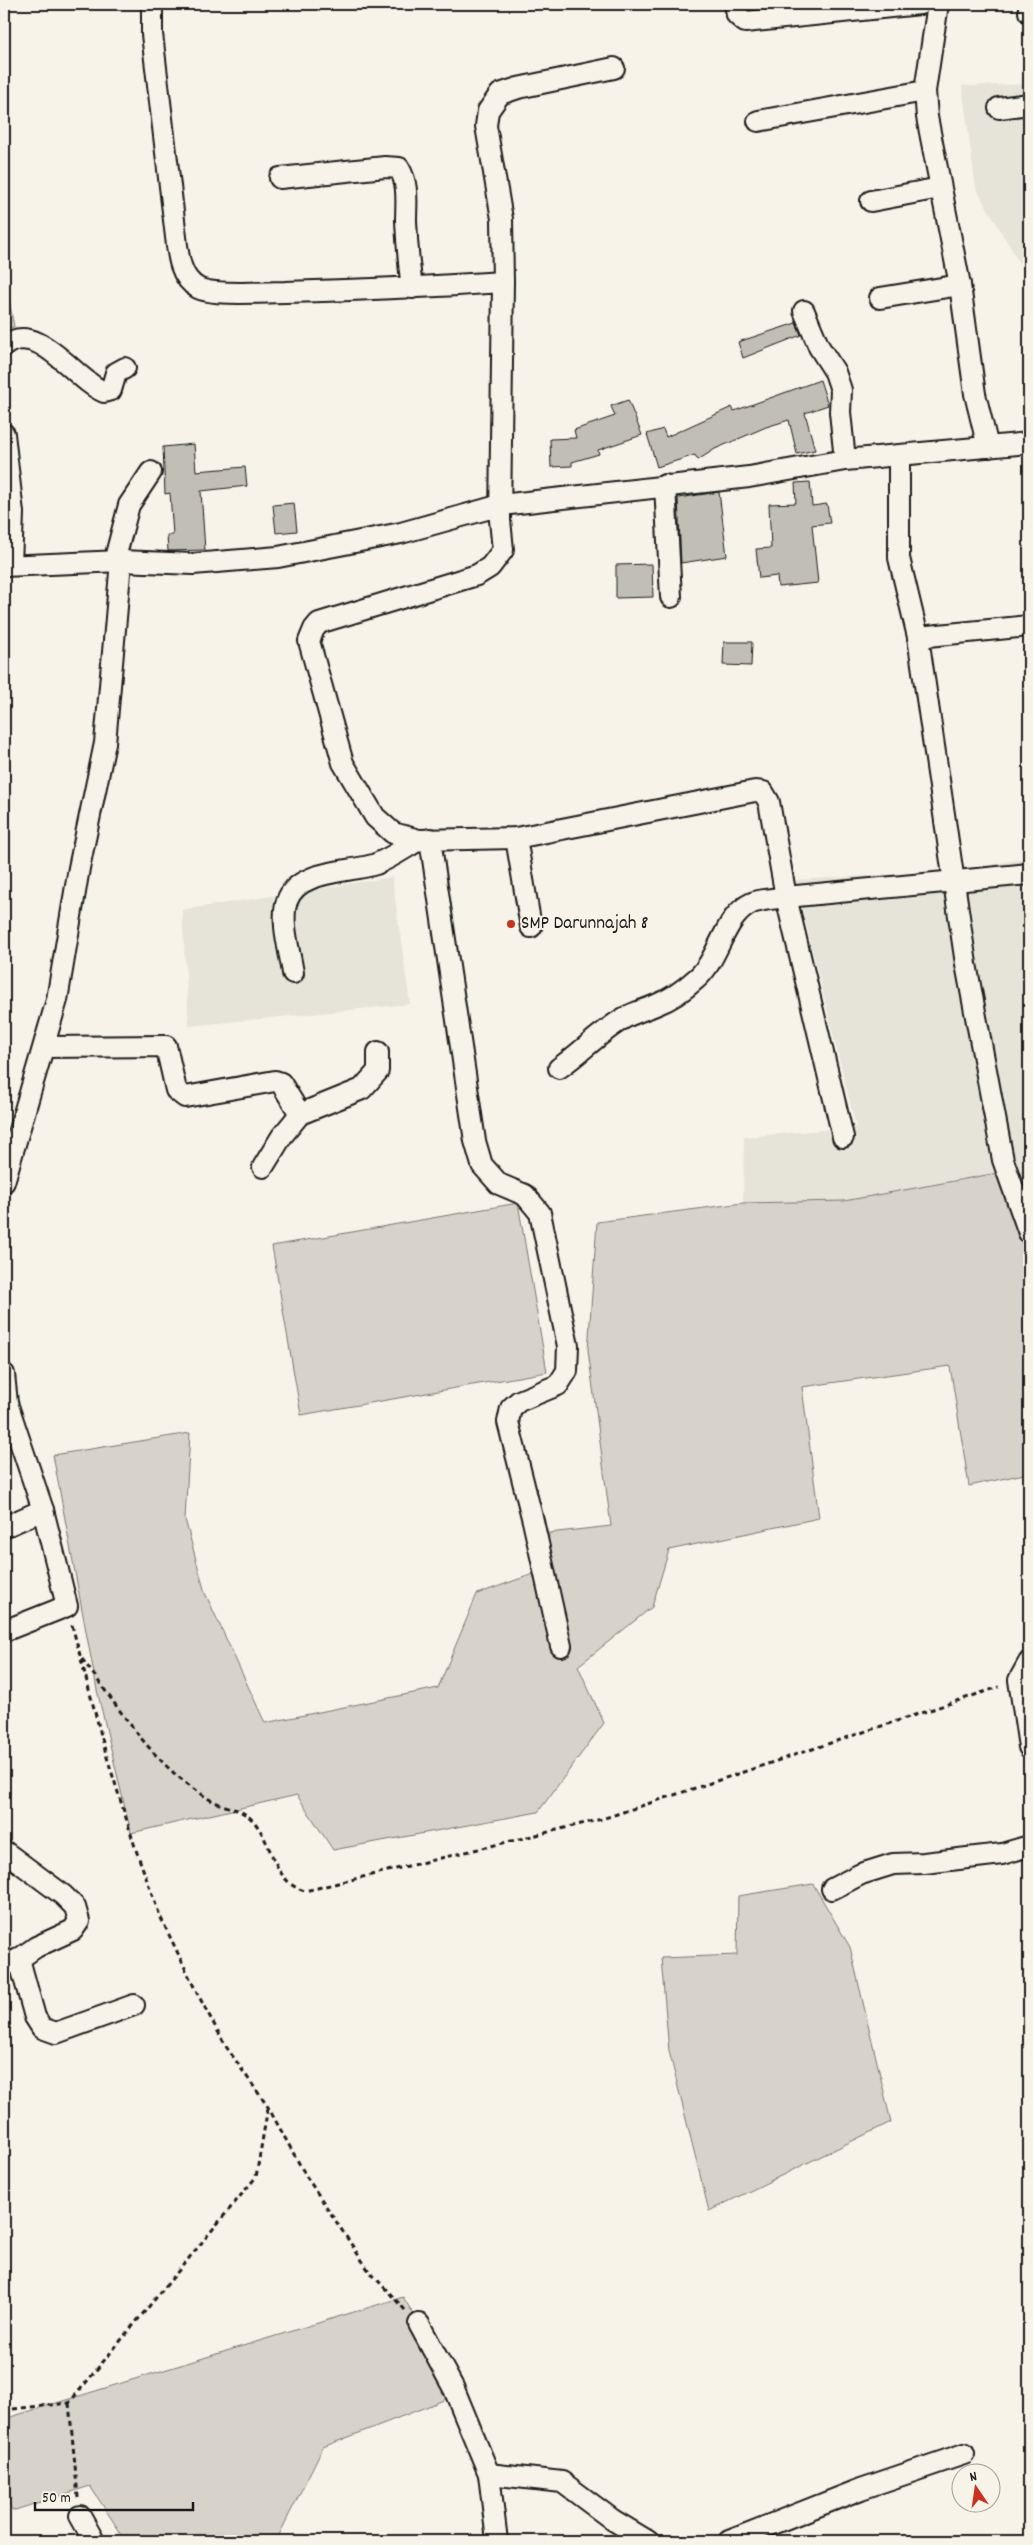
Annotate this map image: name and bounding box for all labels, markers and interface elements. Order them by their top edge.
place label: SMP Darunnajah 8 [521,911,648,938]
marker: SMP Darunnajah 8 [505,918,517,930]
north arrow [950,2462,1000,2512]
text: N [968,2467,979,2488]
scale bar [35,2480,192,2512]
text: 50 m [42,2488,71,2510]

